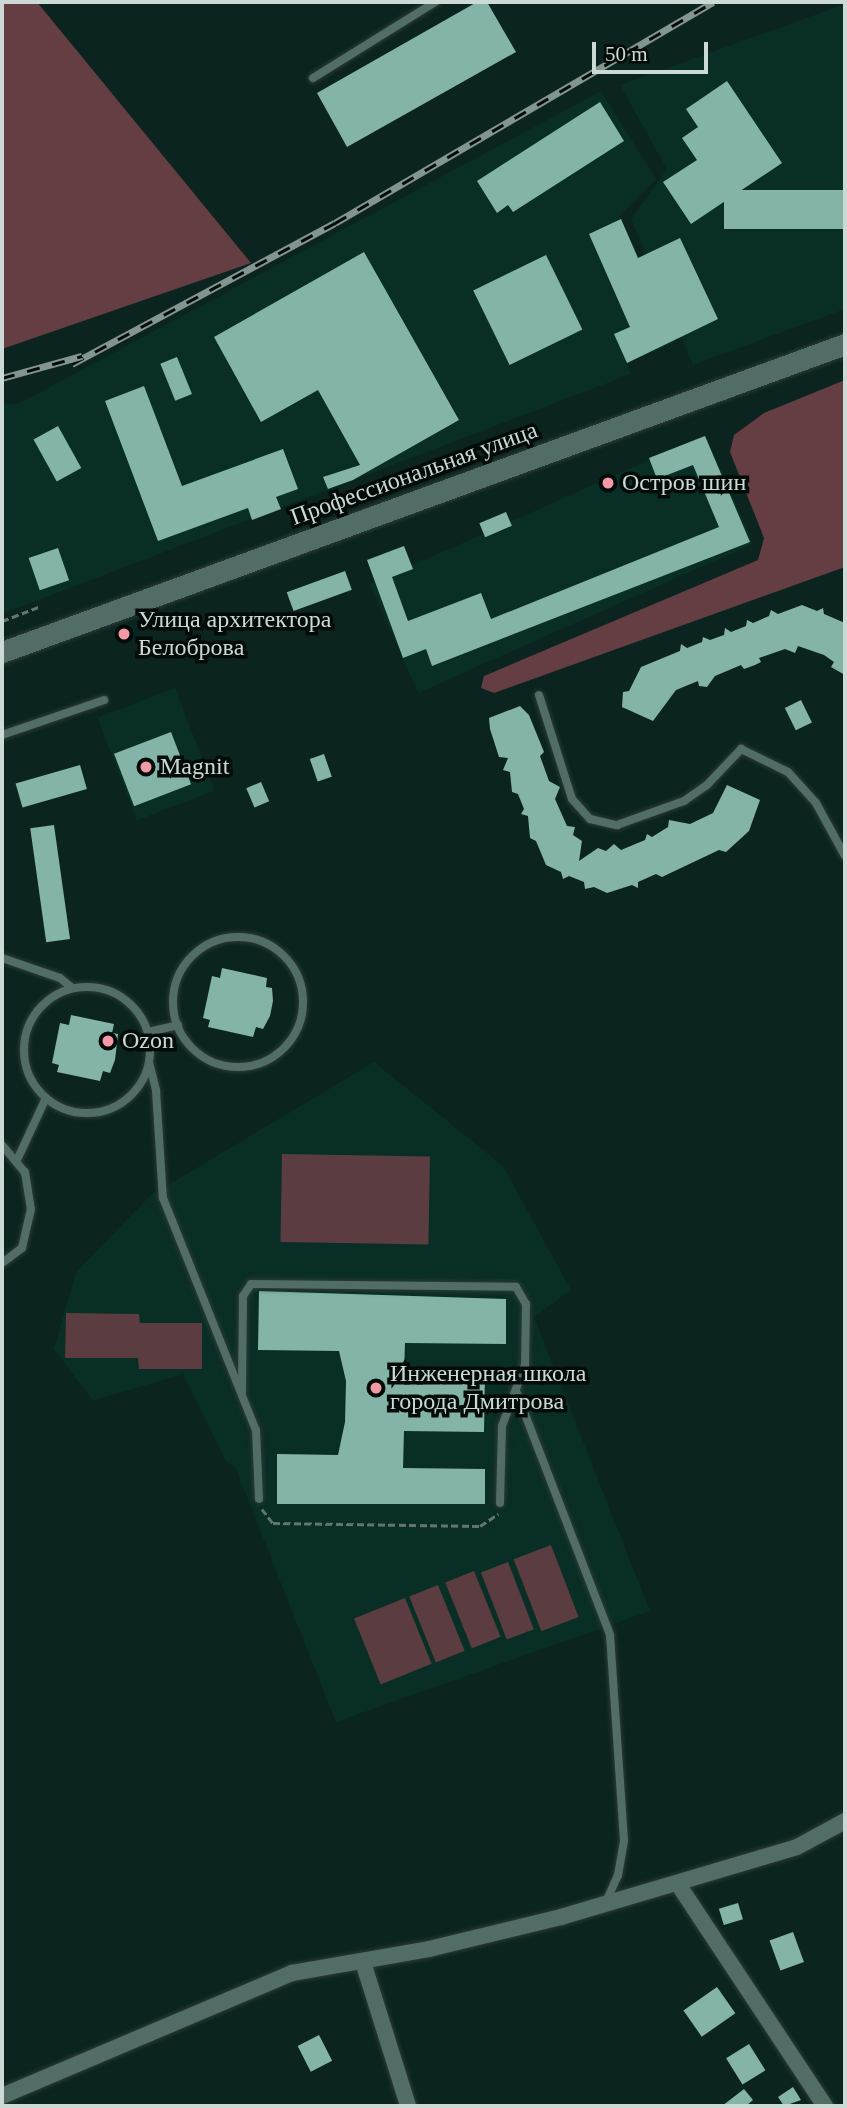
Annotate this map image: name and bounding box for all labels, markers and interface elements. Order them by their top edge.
scale bar [595,28,710,72]
text: 50 m [605,42,648,66]
street label: Профессиональная улица [287,416,541,532]
place label: Остров шин [622,469,746,497]
marker: Остров шин [600,475,616,491]
place label: Улица архитектора Белоброва [138,606,331,662]
marker: Улица архитектора Белоброва [116,626,132,642]
place label: Magnit [160,753,229,781]
marker: Magnit [138,759,154,775]
place label: Ozon [122,1027,174,1055]
marker: Ozon [100,1033,116,1049]
place label: Инженерная школа города Дмитрова [390,1360,586,1416]
marker: Инженерная школа города Дмитрова [368,1380,384,1396]

